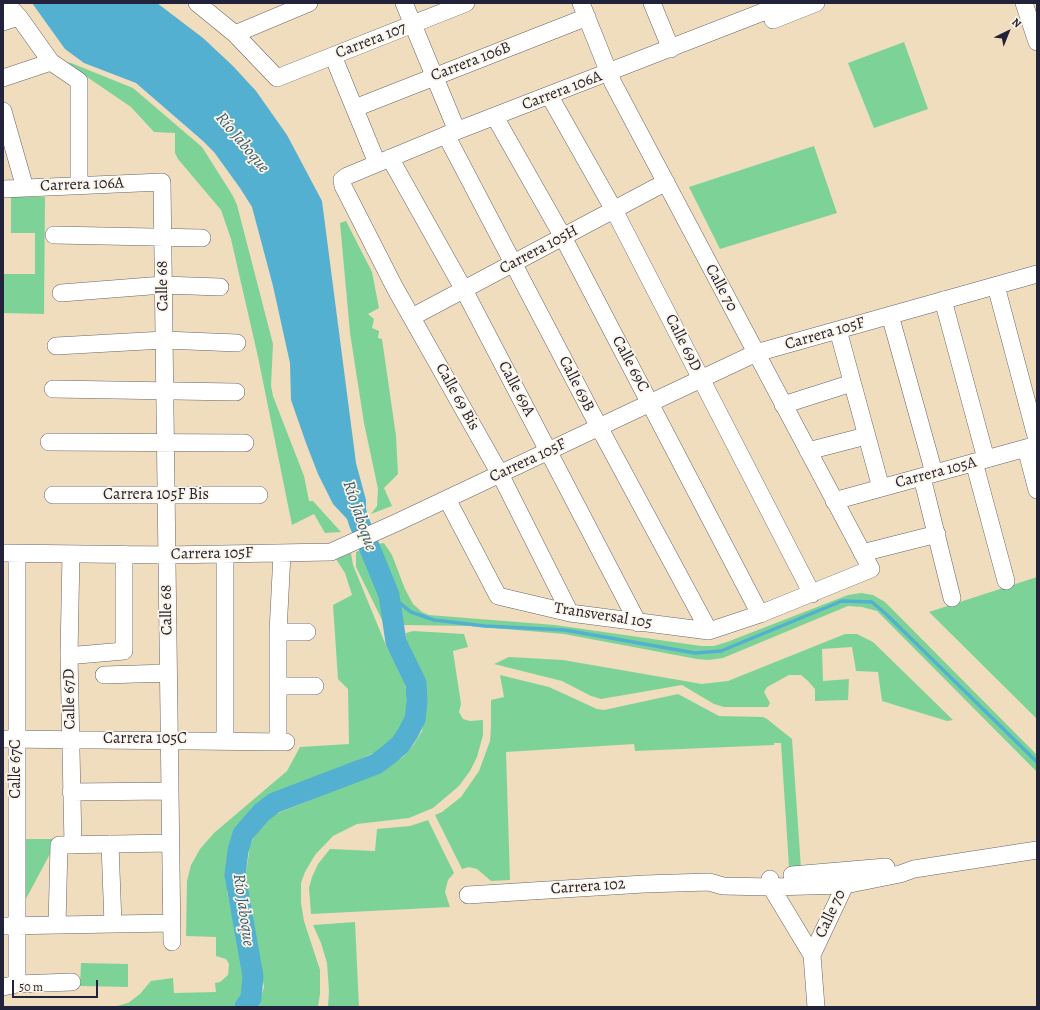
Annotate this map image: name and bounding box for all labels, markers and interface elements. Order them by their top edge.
north arrow [988,12,1028,52]
text: N [1008,15,1025,31]
street label: Carrera 107 [333,19,409,63]
street label: Carrera 106B [428,38,514,86]
street label: Carrera 106A [519,67,605,115]
water label: Río Jaboque [211,108,273,178]
street label: Carrera 106A [40,174,124,196]
street label: Carrera 105H [496,221,582,279]
street label: Calle 68 [153,260,173,312]
street label: Calle 70 [701,261,741,315]
street label: Calle 69D [660,311,706,375]
street label: Carrera 105F [783,313,867,355]
street label: Calle 69C [607,333,653,395]
street label: Calle 69B [554,353,598,415]
street label: Calle 69A [494,358,538,420]
street label: Calle 69 Bis [431,360,483,434]
street label: Carrera 105F [487,435,569,487]
street label: Carrera 105A [893,453,979,493]
water label: Río Jaboque [337,478,381,554]
street label: Carrera 105F Bis [103,485,209,505]
street label: Carrera 105F [171,544,253,564]
street label: Calle 68 [157,584,177,636]
street label: Transversal 105 [553,599,653,633]
street label: Calle 67D [60,668,80,730]
street label: Carrera 105C [103,729,187,749]
street label: Calle 67C [6,739,26,799]
water label: Río Jaboque [228,872,258,948]
street label: Carrera 102 [550,875,626,899]
street label: Calle 70 [812,887,850,941]
scale bar [14,972,100,998]
text: 50 m [19,979,43,995]

